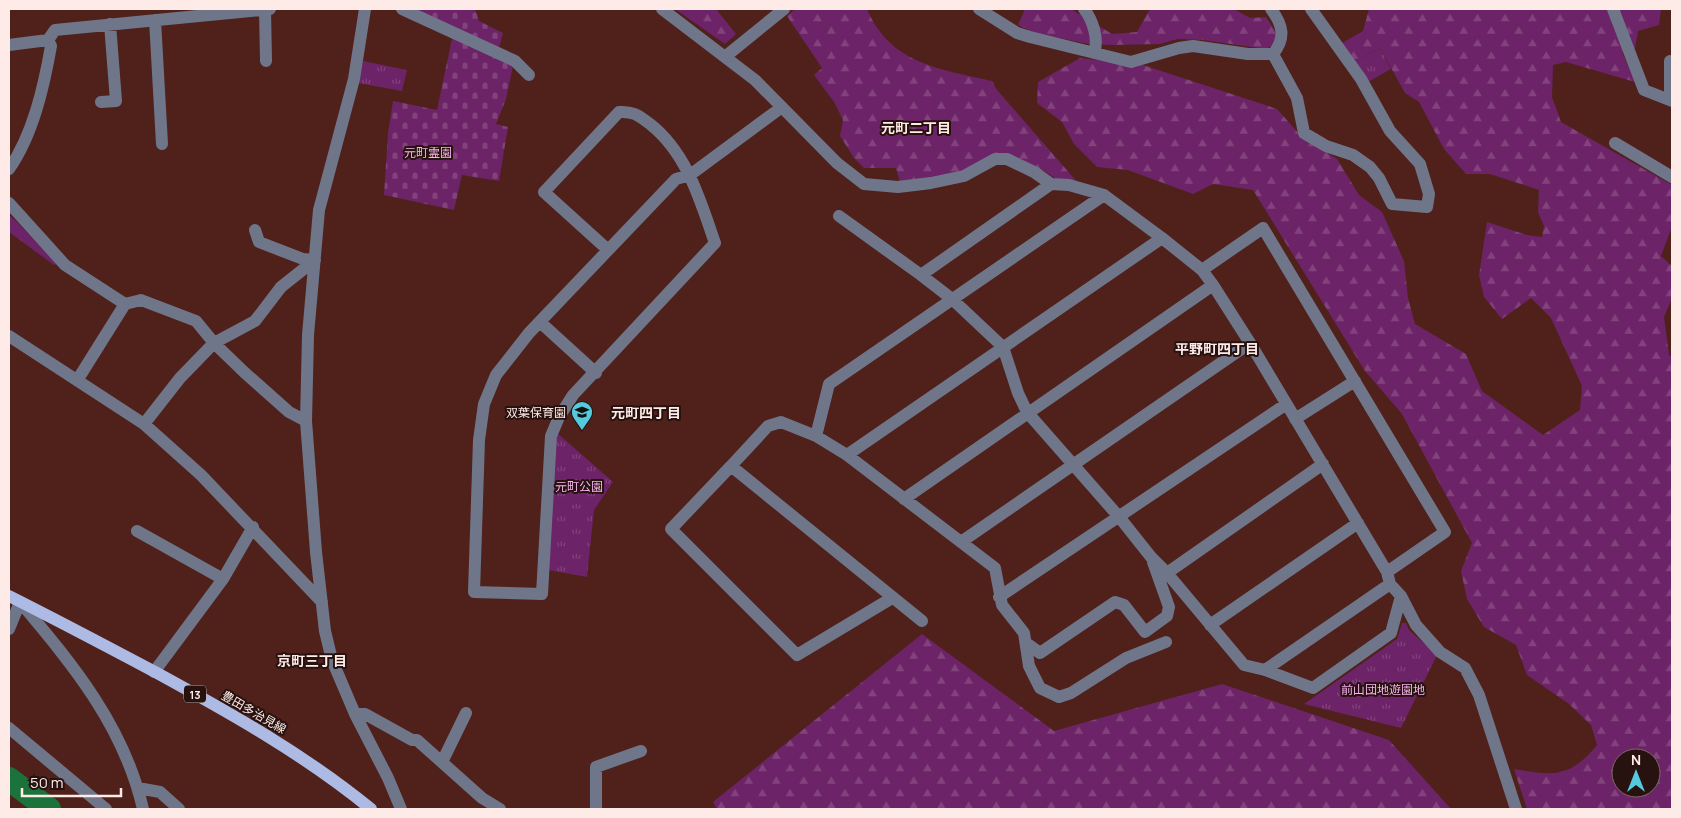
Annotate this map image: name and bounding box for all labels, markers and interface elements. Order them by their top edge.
district label: 元町二丁目 [881,118,951,137]
park label: 元町霊園 [404,144,452,161]
district label: 平野町四丁目 [1175,339,1259,358]
school or university icon: 双葉保育園 [570,400,594,431]
district label: 元町四丁目 [611,403,681,422]
place label: 双葉保育園 [506,404,566,421]
park label: 元町公園 [555,478,603,495]
district label: 京町三丁目 [277,651,347,670]
park label: 前山団地遊園地 [1341,681,1425,698]
road number: 13 [184,686,206,702]
street label: 豊田多治見線 [219,687,289,737]
north arrow [1611,748,1661,798]
text: N [1631,750,1641,769]
scale bar [22,766,121,798]
text: 50 m [30,772,64,793]

